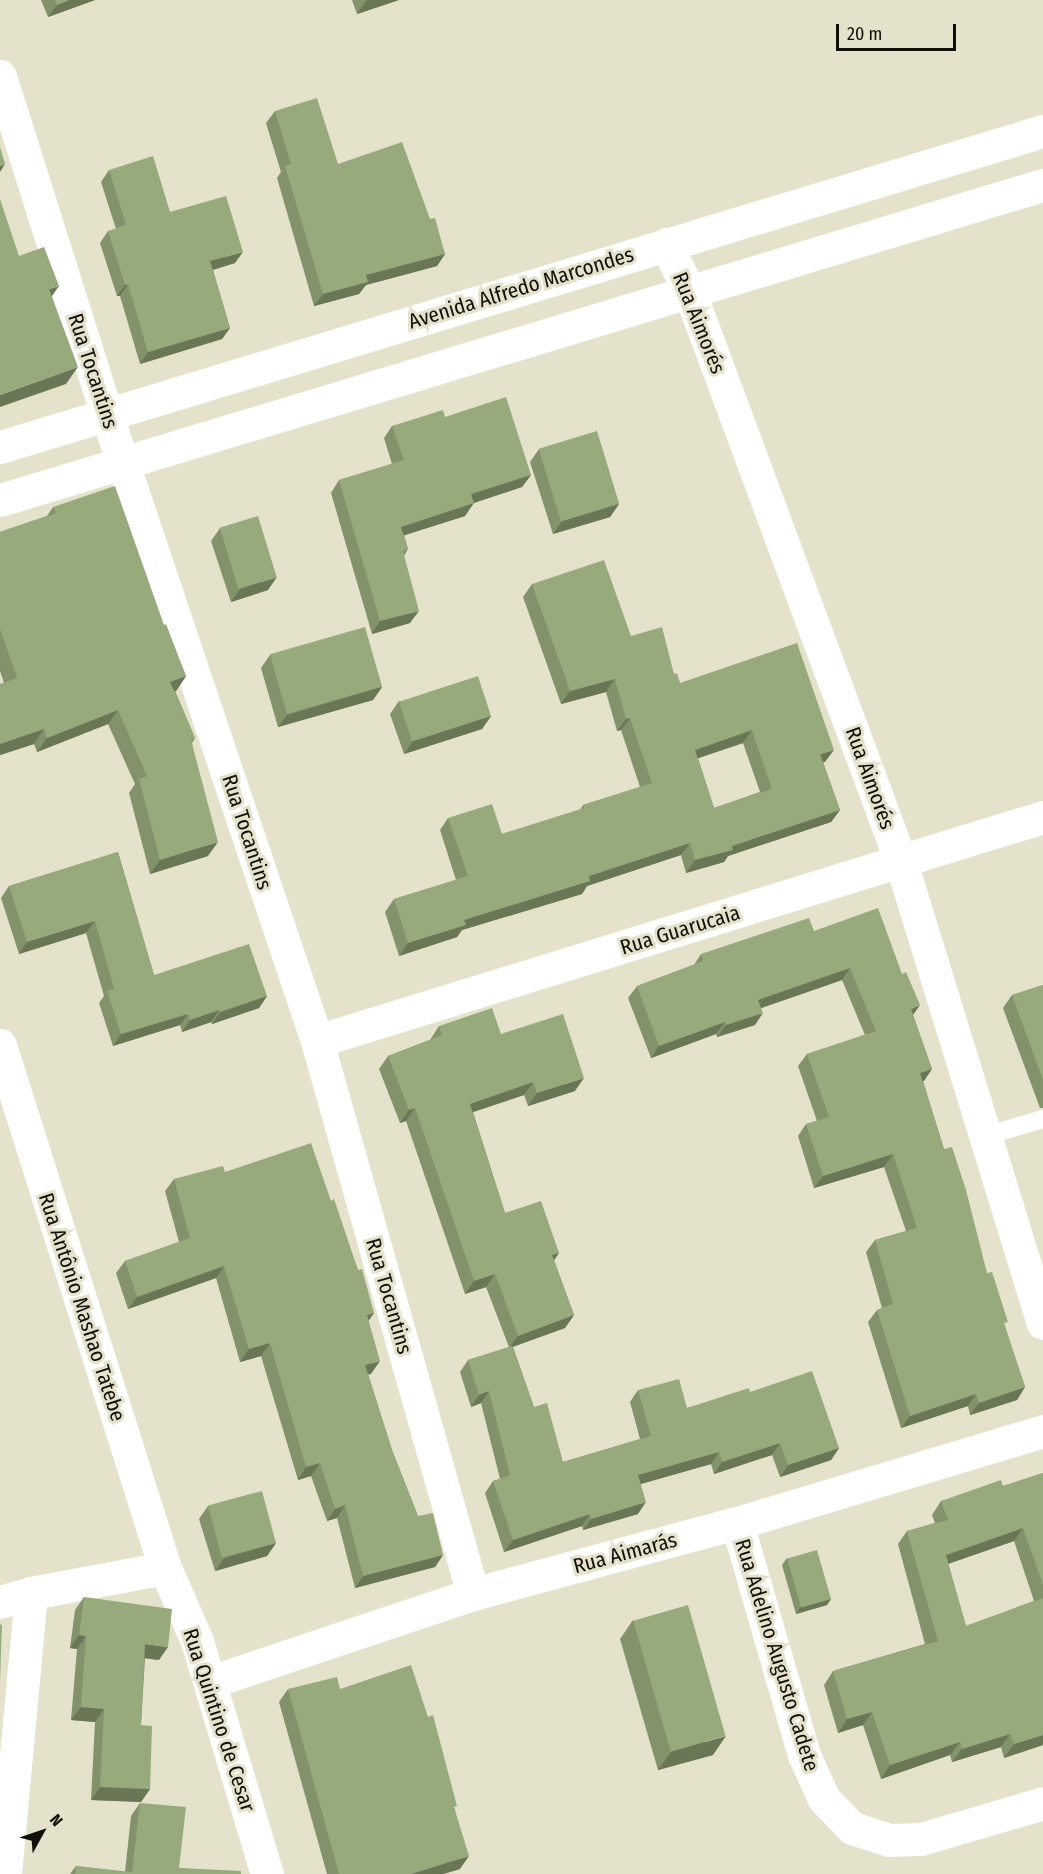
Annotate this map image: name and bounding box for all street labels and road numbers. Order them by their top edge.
street label: Avenida Alfredo Marcondes [405,242,637,334]
street label: Rua Aimorés [667,269,731,377]
street label: Rua Tocantins [63,310,123,432]
street label: Rua Aimorés [840,723,900,833]
street label: Rua Tocantins [217,771,277,893]
street label: Rua Guarucaia [617,900,743,960]
street label: Rua Antônio Mashao Tatebe [33,1190,131,1424]
street label: Rua Tocantins [360,1235,418,1357]
street label: Rua Aimarás [570,1527,680,1579]
street label: Rua Adelino Augusto Cadete [730,1536,824,1774]
street label: Rua Quintino de Cesar [178,1625,260,1815]

